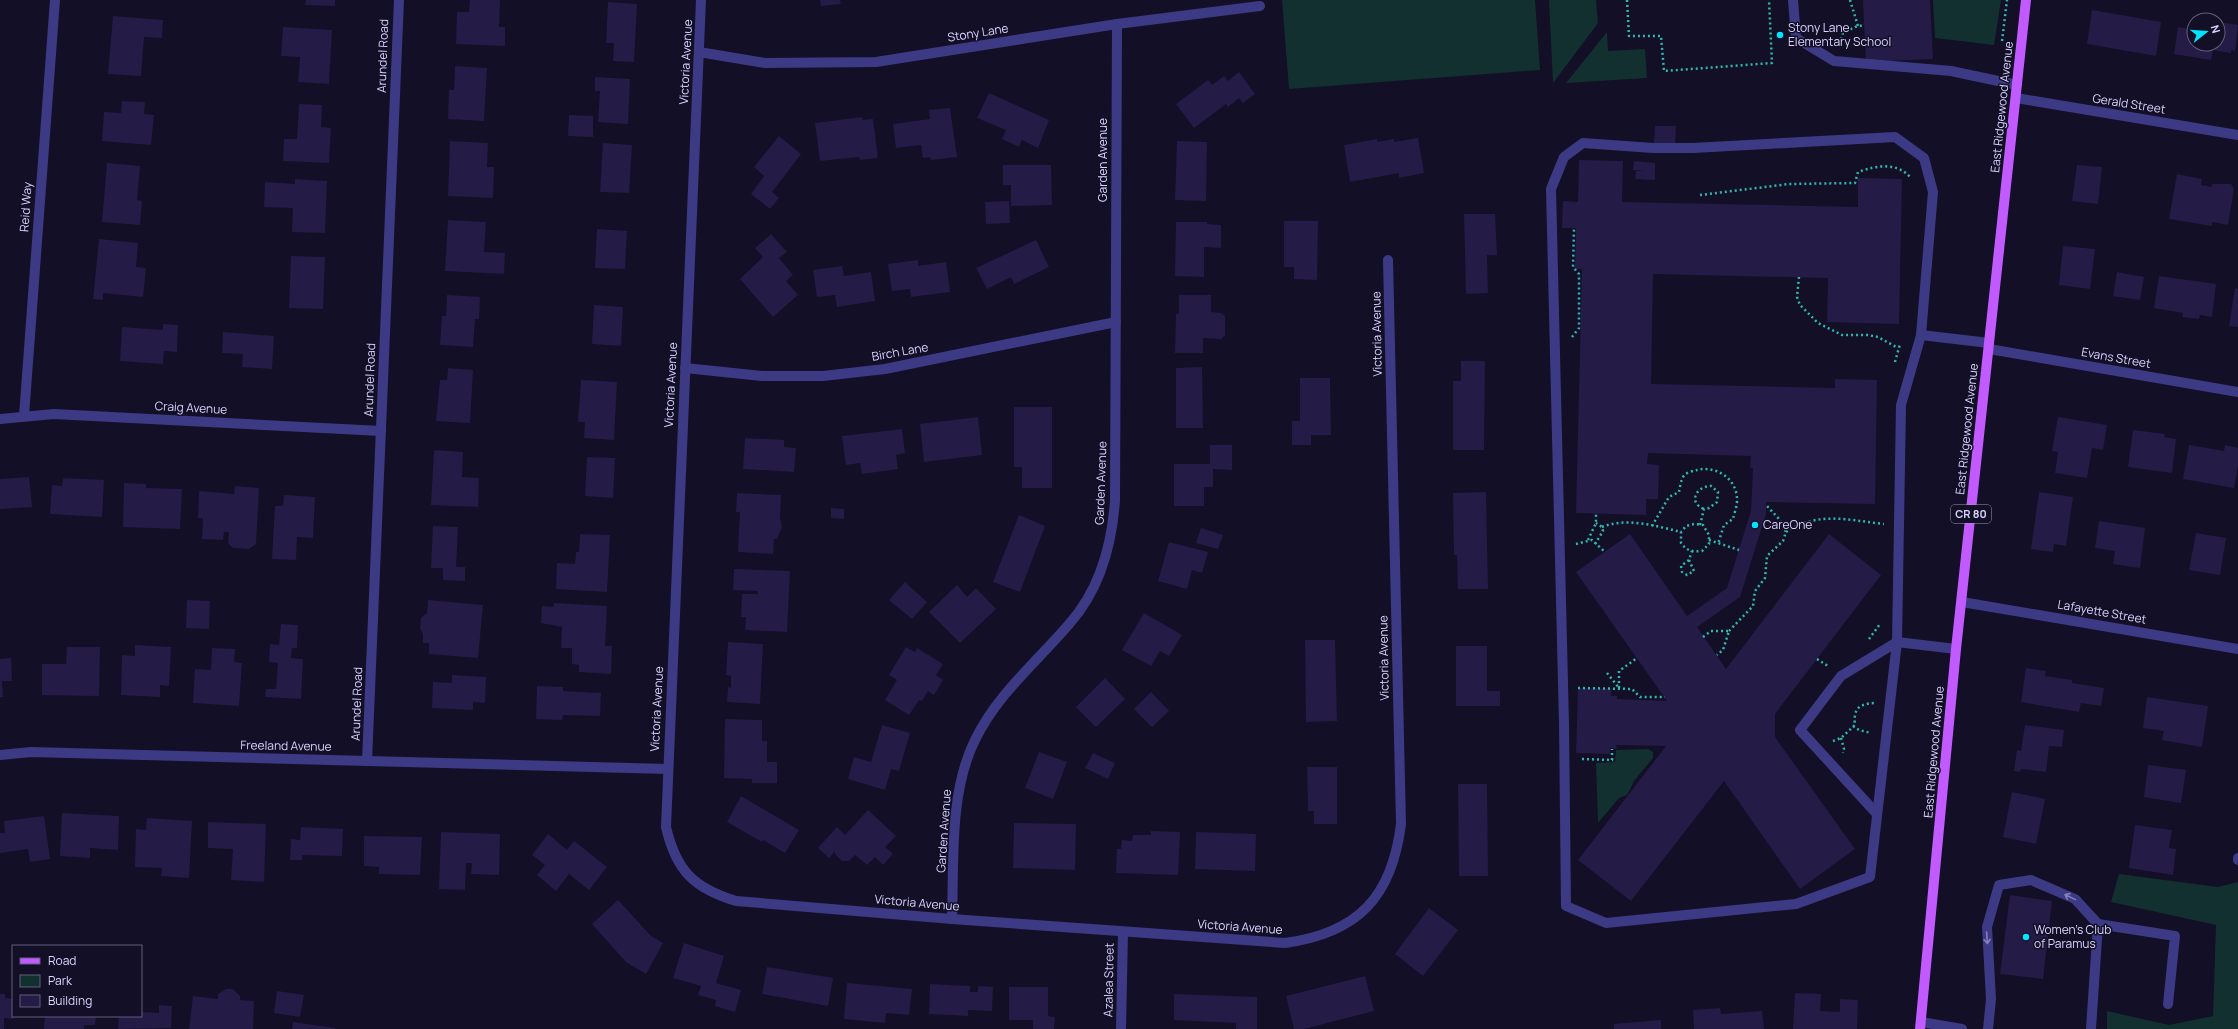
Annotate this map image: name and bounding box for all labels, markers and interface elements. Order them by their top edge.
north arrow [2186,12,2226,52]
street label: Arundel Road [373,19,392,93]
street label: Victoria Avenue [675,19,696,105]
street label: Stony Lane [946,19,1010,46]
place label: Stony Lane Elementary School [1788,19,1891,50]
text: N [2208,23,2224,35]
marker: Stony Lane Elementary School [1775,30,1785,40]
street label: East Ridgewood Avenue [1986,40,2017,174]
street label: Gerald Street [2091,89,2167,118]
street label: Garden Avenue [1094,118,1111,202]
street label: Reid Way [15,181,36,233]
street label: Victoria Avenue [1367,291,1386,377]
street label: Birch Lane [870,338,930,365]
street label: Victoria Avenue [660,342,681,428]
street label: Arundel Road [360,343,379,417]
street label: Evans Street [2080,343,2152,372]
street label: East Ridgewood Avenue [1951,362,1982,496]
street label: Craig Avenue [154,397,228,418]
street label: Garden Avenue [1091,441,1110,525]
road number: CR 80 [1951,505,1991,523]
place label: CareOne [1763,516,1812,533]
marker: CareOne [1750,520,1760,530]
street label: Lafayette Street [2056,595,2148,628]
street label: Victoria Avenue [1374,615,1393,701]
street label: Victoria Avenue [646,666,667,752]
street label: Arundel Road [347,667,366,741]
street label: East Ridgewood Avenue [1919,685,1948,819]
street label: Freeland Avenue [240,736,332,755]
street label: Garden Avenue [932,789,955,873]
street label: Victoria Avenue [874,890,960,915]
one-way arrow [2065,893,2077,900]
street label: Victoria Avenue [1197,915,1283,938]
place label: Women's Club of Paramus [2034,921,2111,952]
one-way arrow [1984,931,1991,944]
marker: Women's Club of Paramus [2021,932,2031,942]
street label: Azalea Street [1099,943,1118,1017]
legend [12,945,142,1017]
text: Road [48,952,76,969]
text: Park [48,972,73,989]
text: Building [48,992,92,1009]

